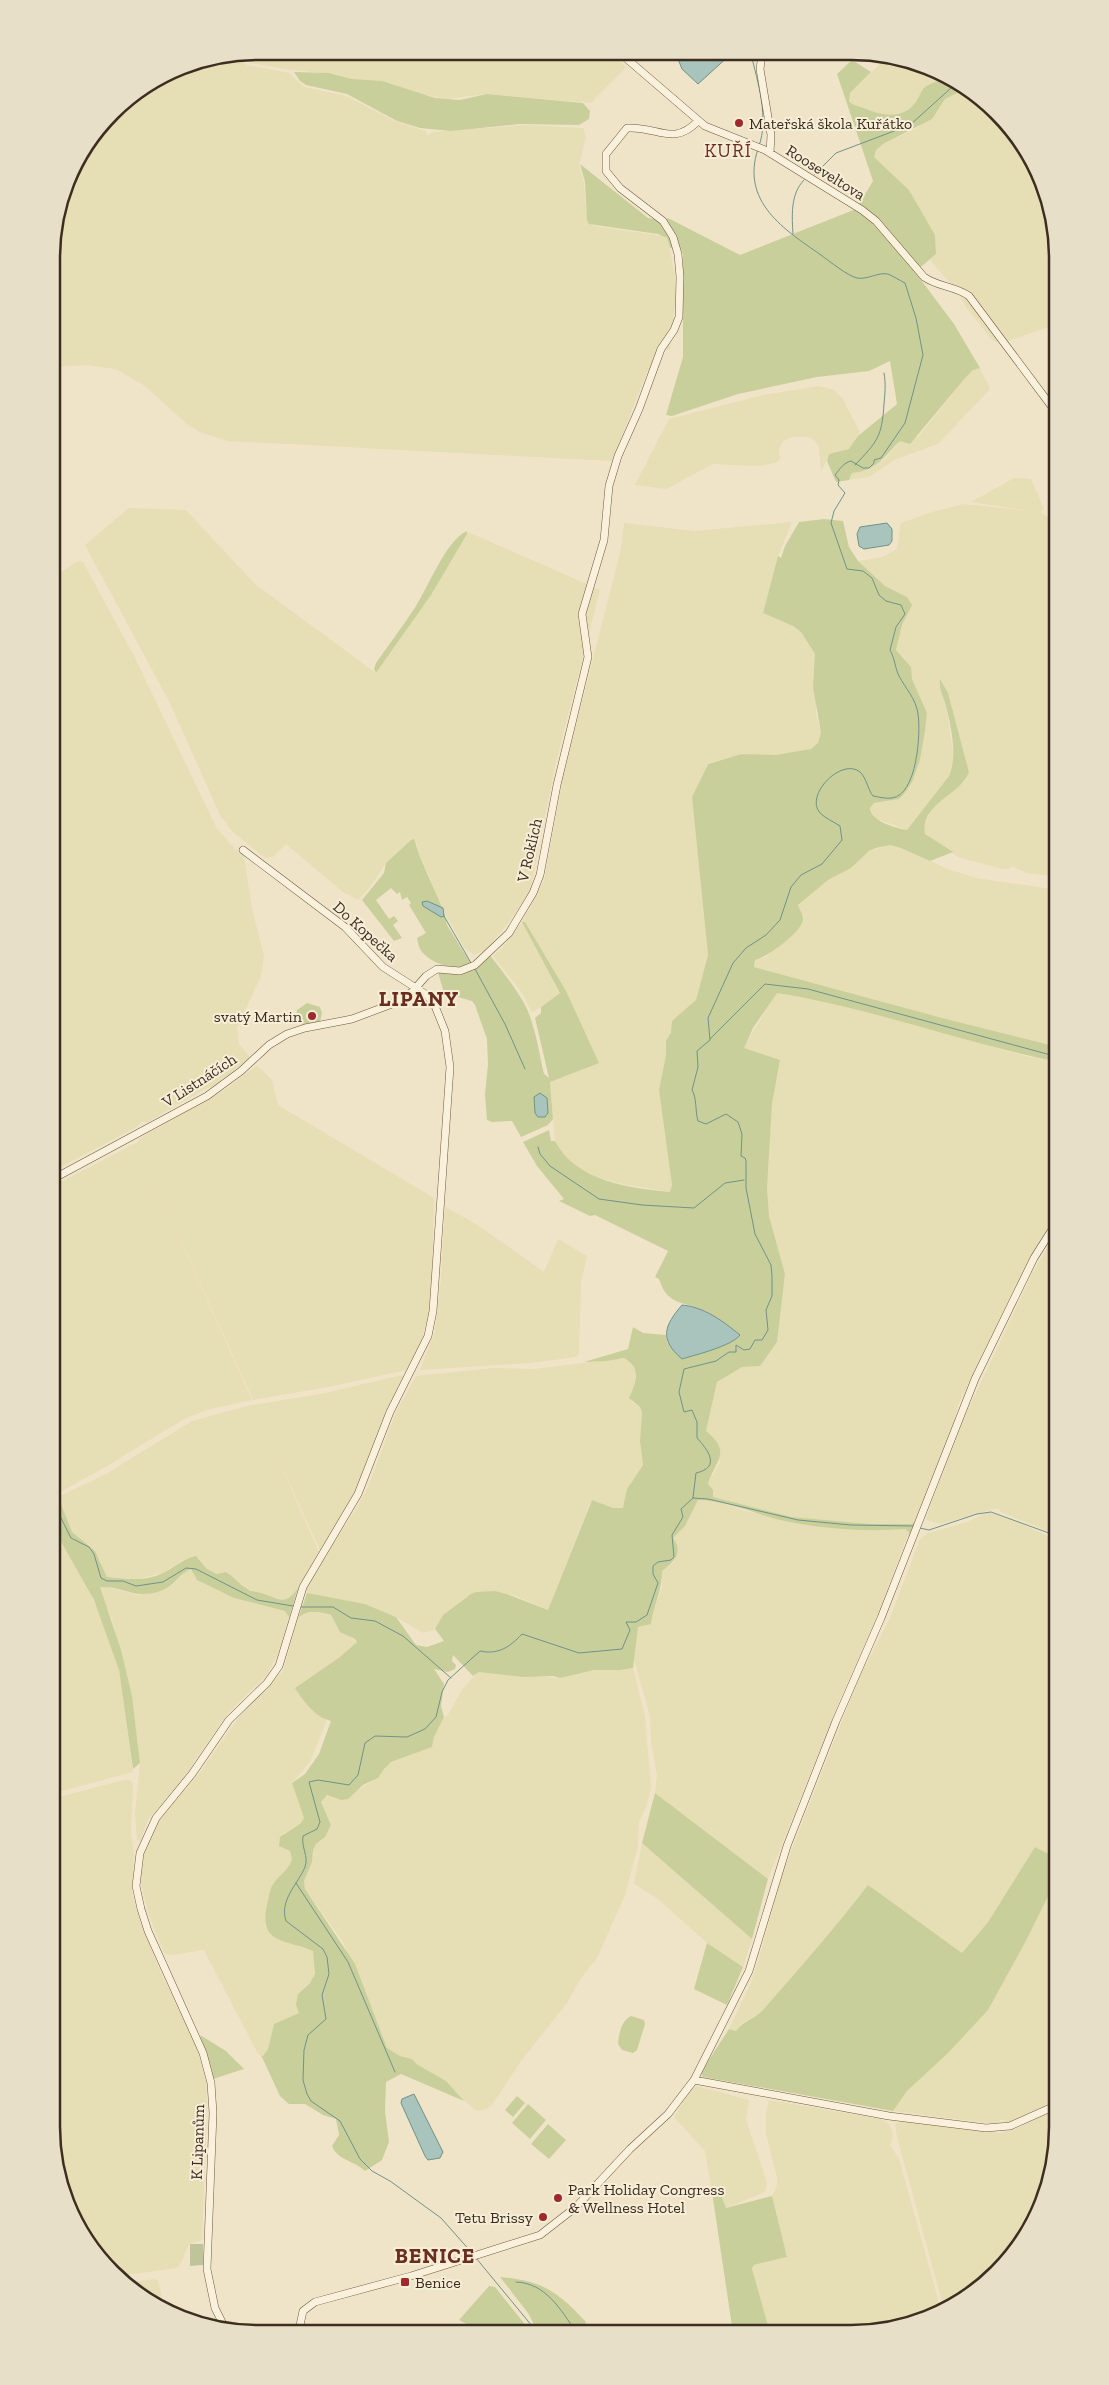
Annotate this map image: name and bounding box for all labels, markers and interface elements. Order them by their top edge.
place label: Mateřská škola Kuřátko [749,114,912,133]
marker: Mateřská škola Kuřátko [733,117,745,129]
district label: KUŘÍ [704,139,752,162]
street label: Rooseveltova [783,141,869,204]
street label: V Roklích [513,816,546,885]
street label: Do Kopečka [329,897,402,966]
district label: LIPANY [379,986,459,1011]
place label: svatý Martin [214,1007,303,1026]
marker: svatý Martin [306,1010,318,1022]
street label: V Listnáčích [158,1049,240,1112]
street label: K Lipanům [187,2104,208,2180]
place label: Park Holiday Congress & Wellness Hotel [568,2180,724,2217]
marker: Park Holiday Congress & Wellness Hotel [552,2192,564,2204]
place label: Tetu Brissy [455,2208,534,2227]
marker: Tetu Brissy [537,2211,549,2223]
district label: BENICE [395,2243,475,2268]
place label: Benice [415,2273,461,2292]
marker: Benice [399,2276,411,2288]

